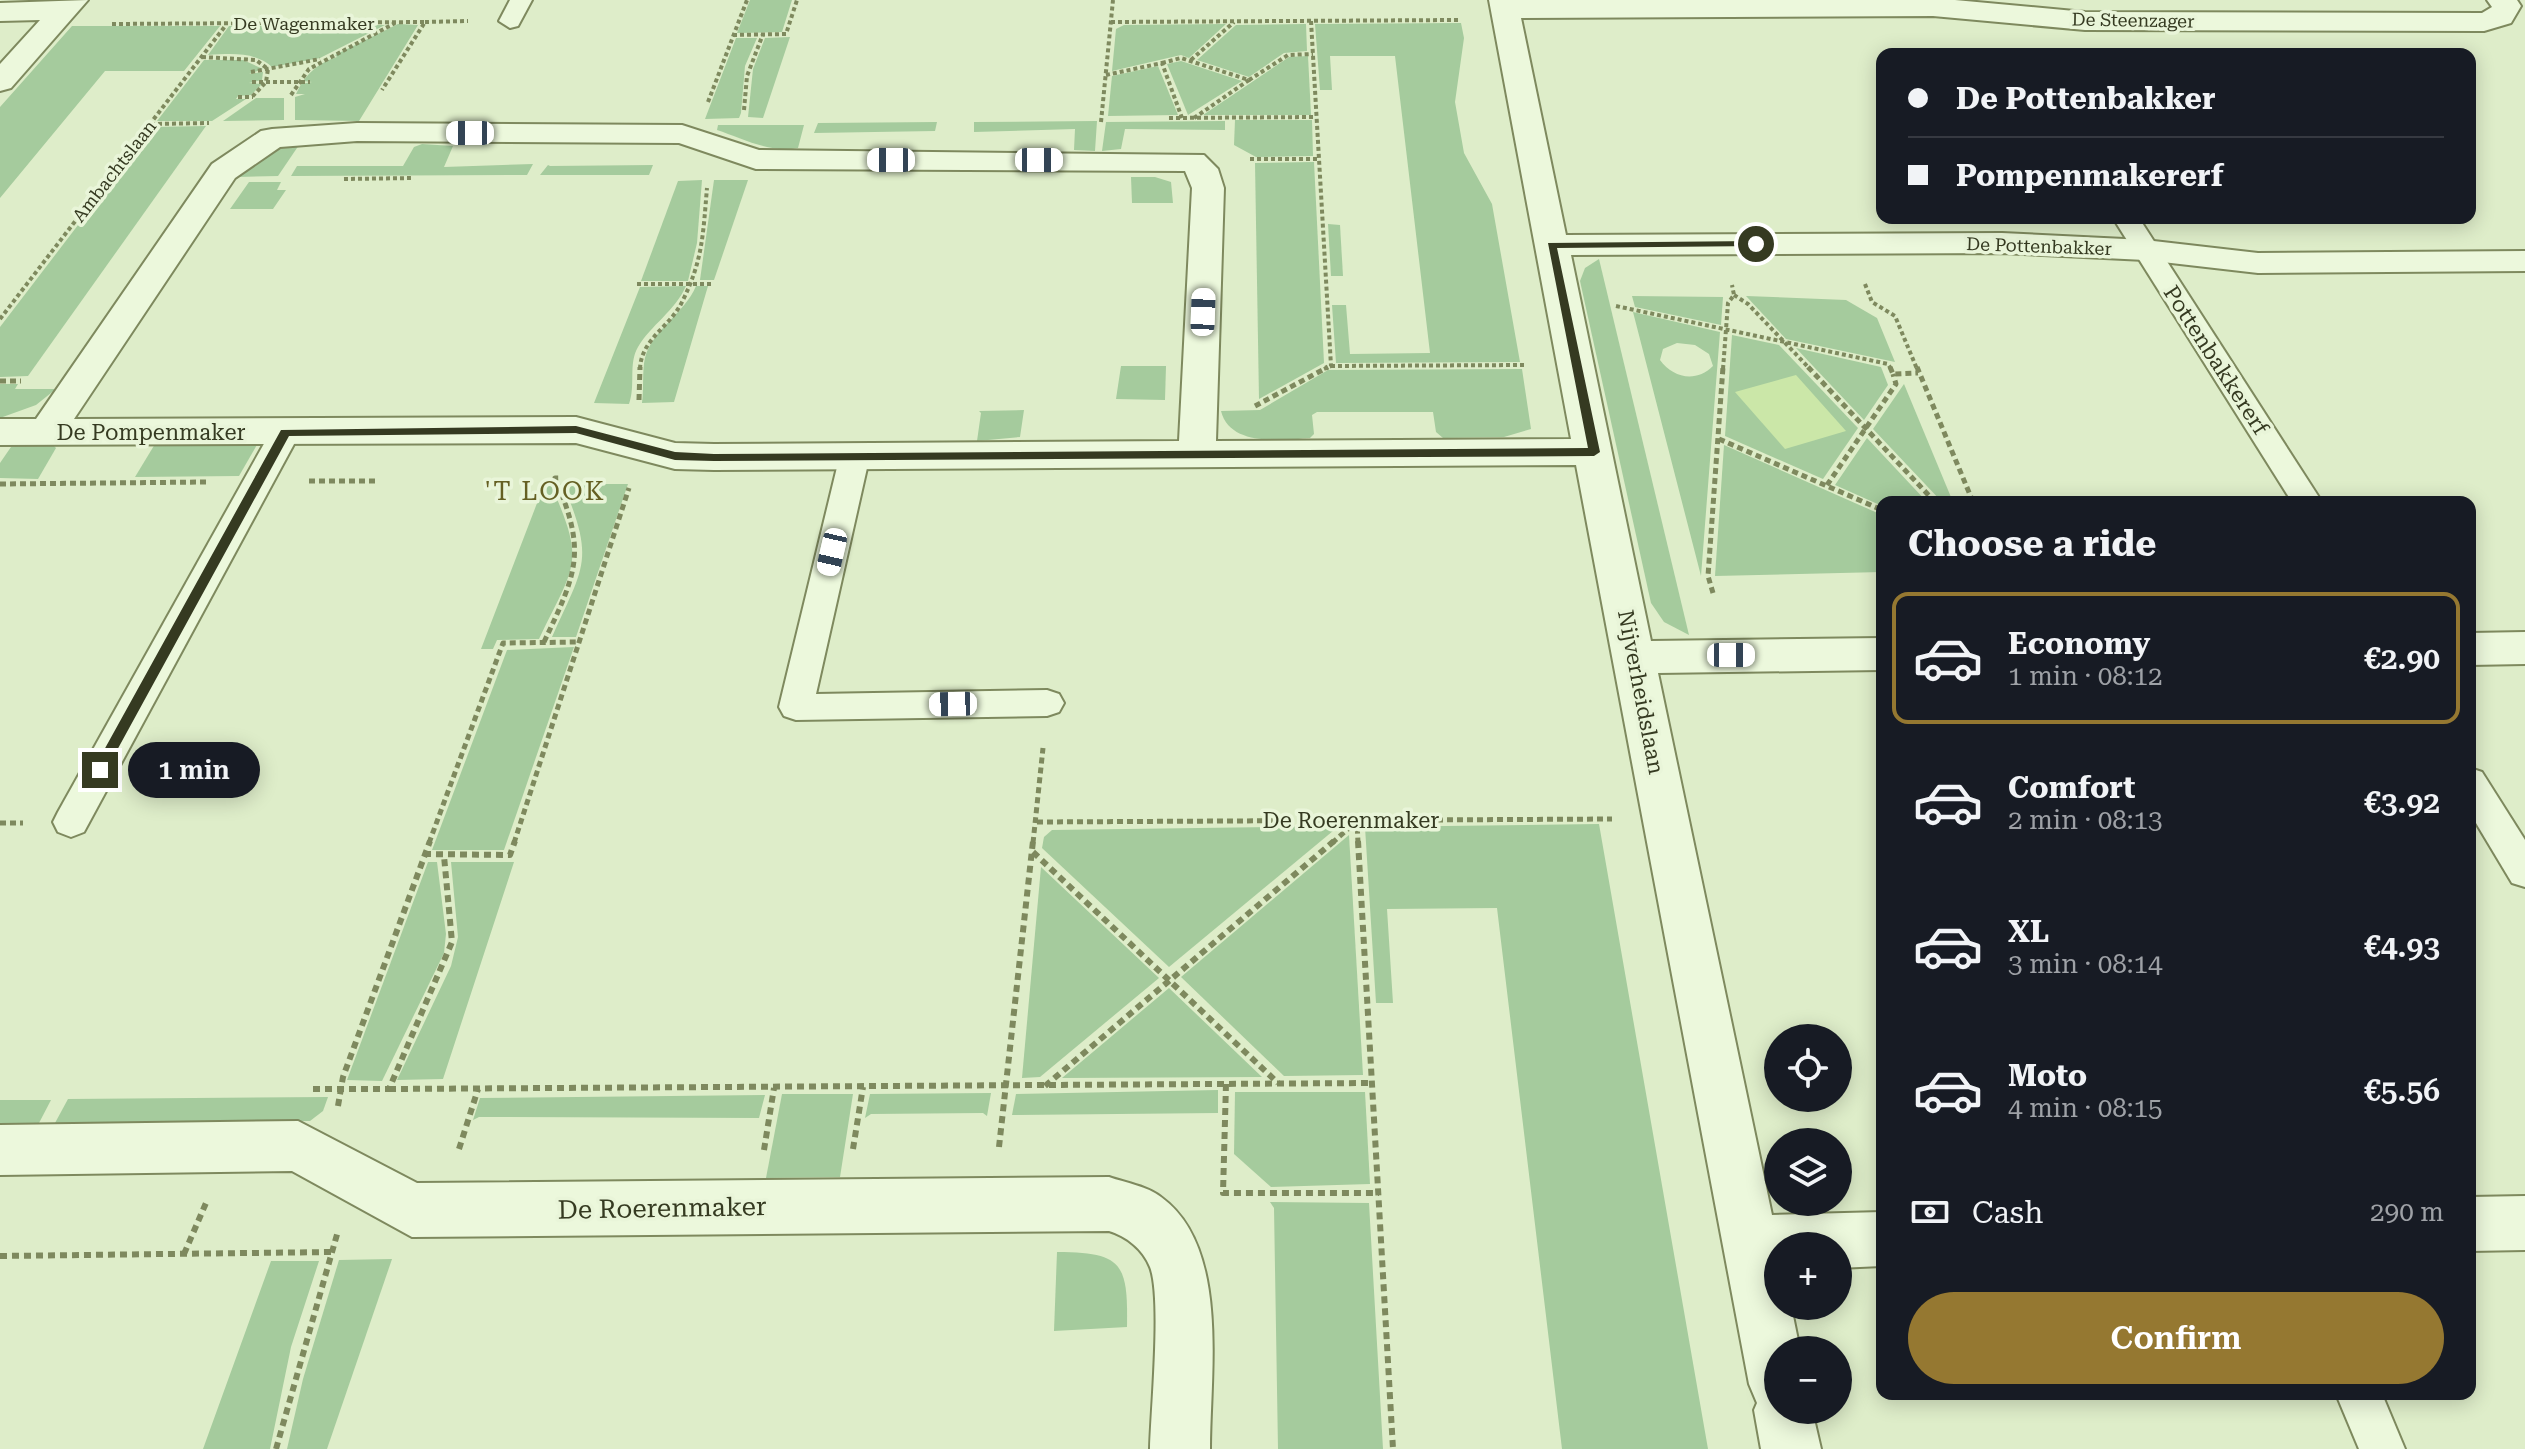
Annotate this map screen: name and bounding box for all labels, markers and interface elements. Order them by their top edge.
street label: De Steenzager [2071,8,2195,32]
street label: De Wagenmaker [233,13,375,34]
text: De Pottenbakker [1956,81,2216,116]
street label: Ambachtslaan [68,116,160,226]
car [446,121,494,145]
car [867,148,915,172]
car [1015,148,1063,172]
text: Pompenmakererf [1956,158,2224,193]
route start [1738,226,1774,262]
street label: De Pottenbakker [1966,233,2112,259]
street label: Pottenbakkererf [2159,281,2274,440]
car [1190,288,1216,336]
street label: De Pompenmaker [56,420,246,445]
district label: 'T LOOK [484,476,606,506]
text: Choose a ride [1908,523,2156,565]
car [815,526,849,578]
street label: Nijverheidslaan [1613,608,1669,776]
icon: car [1912,622,1984,694]
text: Economy [2008,626,2150,661]
text: €2.90 [2364,641,2440,676]
car [1707,643,1755,667]
text: 1 min · 08:12 [2008,661,2163,691]
car [929,692,977,716]
callout: 1 min [128,742,260,798]
route end [82,752,118,788]
text: 1 min [158,755,230,785]
icon: car [1912,766,1984,838]
text: Comfort [2008,770,2135,805]
text: €3.92 [2364,785,2440,820]
text: 2 min · 08:13 [2008,805,2163,835]
street label: De Roerenmaker [1263,808,1439,833]
icon: car [1912,910,1984,982]
text: XL [2008,914,2049,949]
text: €4.93 [2364,929,2440,964]
text: 3 min · 08:14 [2008,949,2163,979]
map controls [1764,1024,1852,1424]
button: locate [1764,1024,1852,1112]
icon: car [1912,1054,1984,1126]
text: Moto [2008,1058,2087,1093]
text: €5.56 [2364,1073,2440,1108]
text: 4 min · 08:15 [2008,1093,2163,1123]
button: layers [1764,1128,1852,1216]
icon: cash [1908,1190,1952,1234]
street label: De Roerenmaker [557,1191,767,1225]
text: Cash [1972,1195,2043,1230]
text: 290 m [2370,1197,2444,1227]
button: + [1764,1232,1852,1320]
button: Confirm [1908,1292,2444,1384]
button: − [1764,1336,1852,1424]

